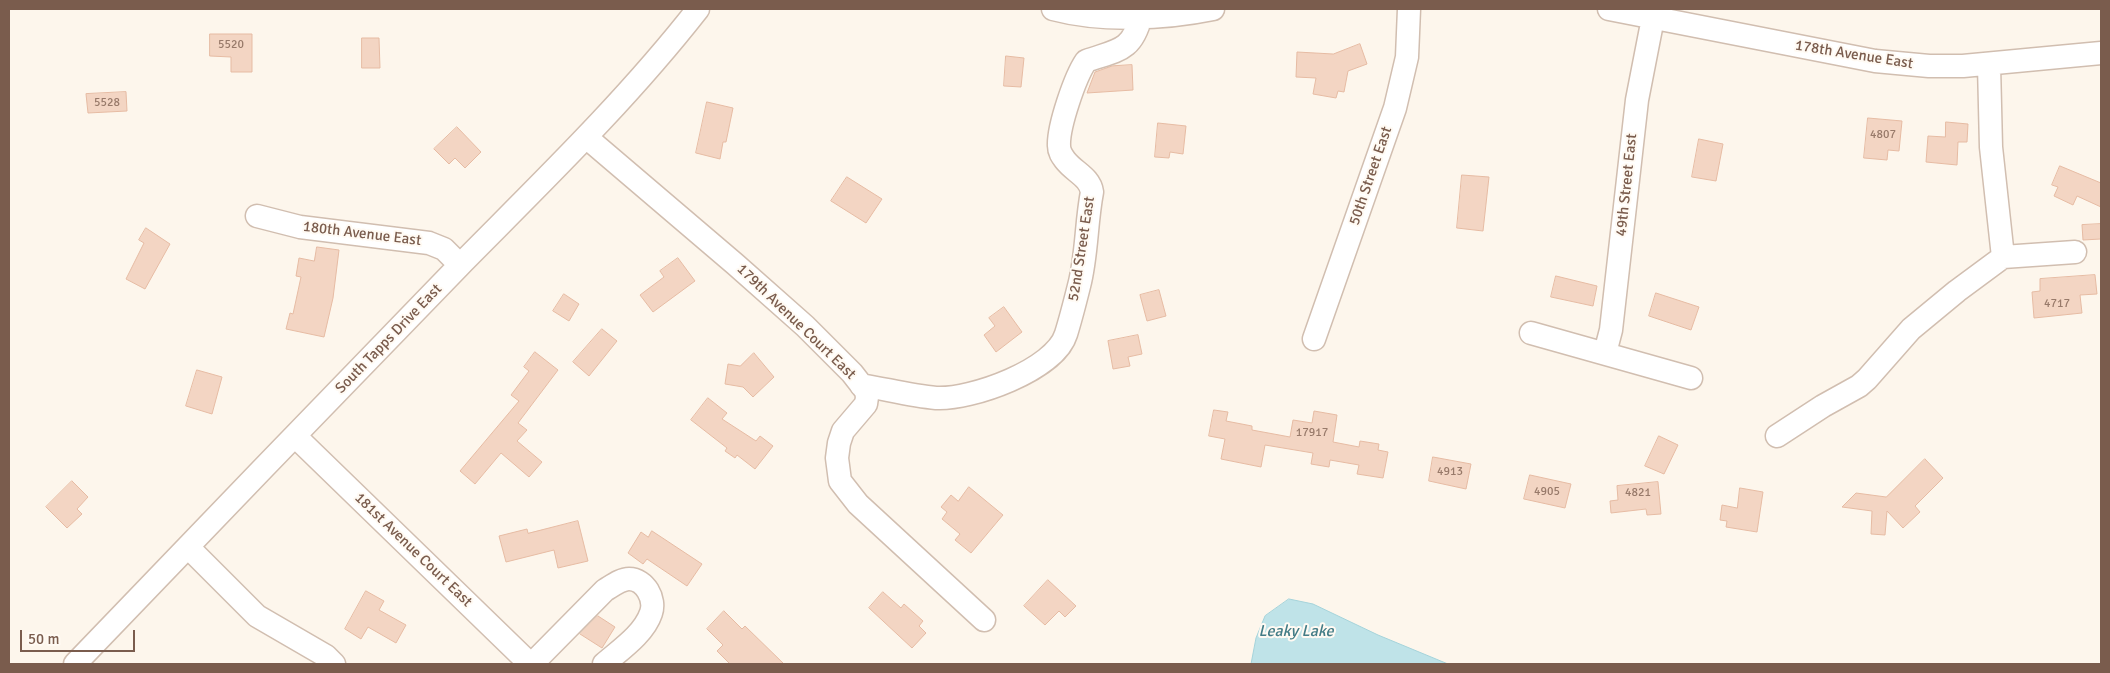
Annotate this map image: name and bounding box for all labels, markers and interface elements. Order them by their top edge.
street label: 178th Avenue East [1794,37,1914,73]
house number: 5520 [218,38,244,52]
house number: 5528 [94,96,120,110]
street label: 50th Street East [1346,124,1396,228]
house number: 4807 [1870,128,1896,142]
street label: 49th Street East [1613,133,1641,237]
street label: 52nd Street East [1065,195,1099,303]
street label: 180th Avenue East [302,218,422,250]
street label: 179th Avenue Court East [733,261,859,383]
street label: South Tapps Drive East [332,280,446,398]
house number: 4717 [2044,297,2070,311]
house number: 17917 [1296,426,1328,440]
house number: 4913 [1437,465,1463,479]
house number: 4905 [1534,485,1560,499]
house number: 4821 [1625,486,1651,500]
street label: 181st Avenue Court East [350,489,476,611]
scale bar [22,620,138,652]
water label: Leaky Lake [1258,622,1334,642]
text: 50 m [28,630,59,648]

